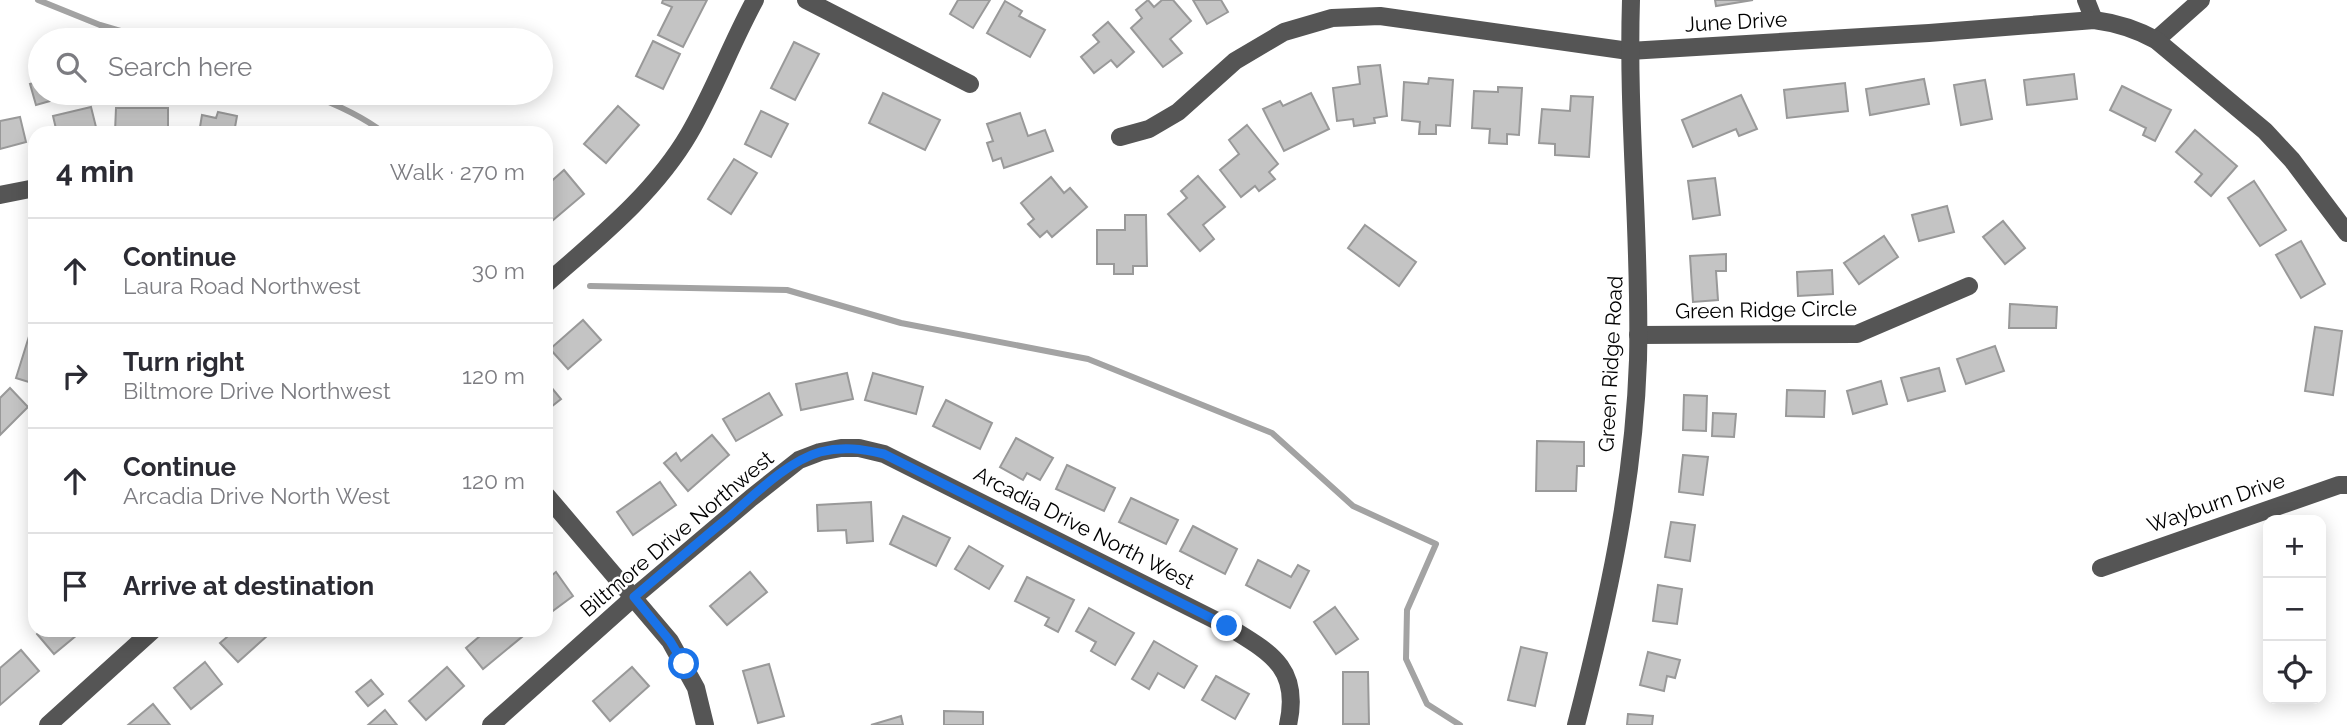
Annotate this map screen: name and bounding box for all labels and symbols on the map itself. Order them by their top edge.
street label: June Drive [1684,6,1788,37]
street label: Green Ridge Road [1593,275,1628,453]
street label: Green Ridge Circle [1675,295,1857,324]
street label: Biltmore Drive Northwest [575,445,778,622]
street label: Arcadia Drive North West [970,461,1199,594]
street label: Wayburn Drive [2144,467,2288,538]
route end [1211,610,1242,641]
route start [668,648,699,679]

